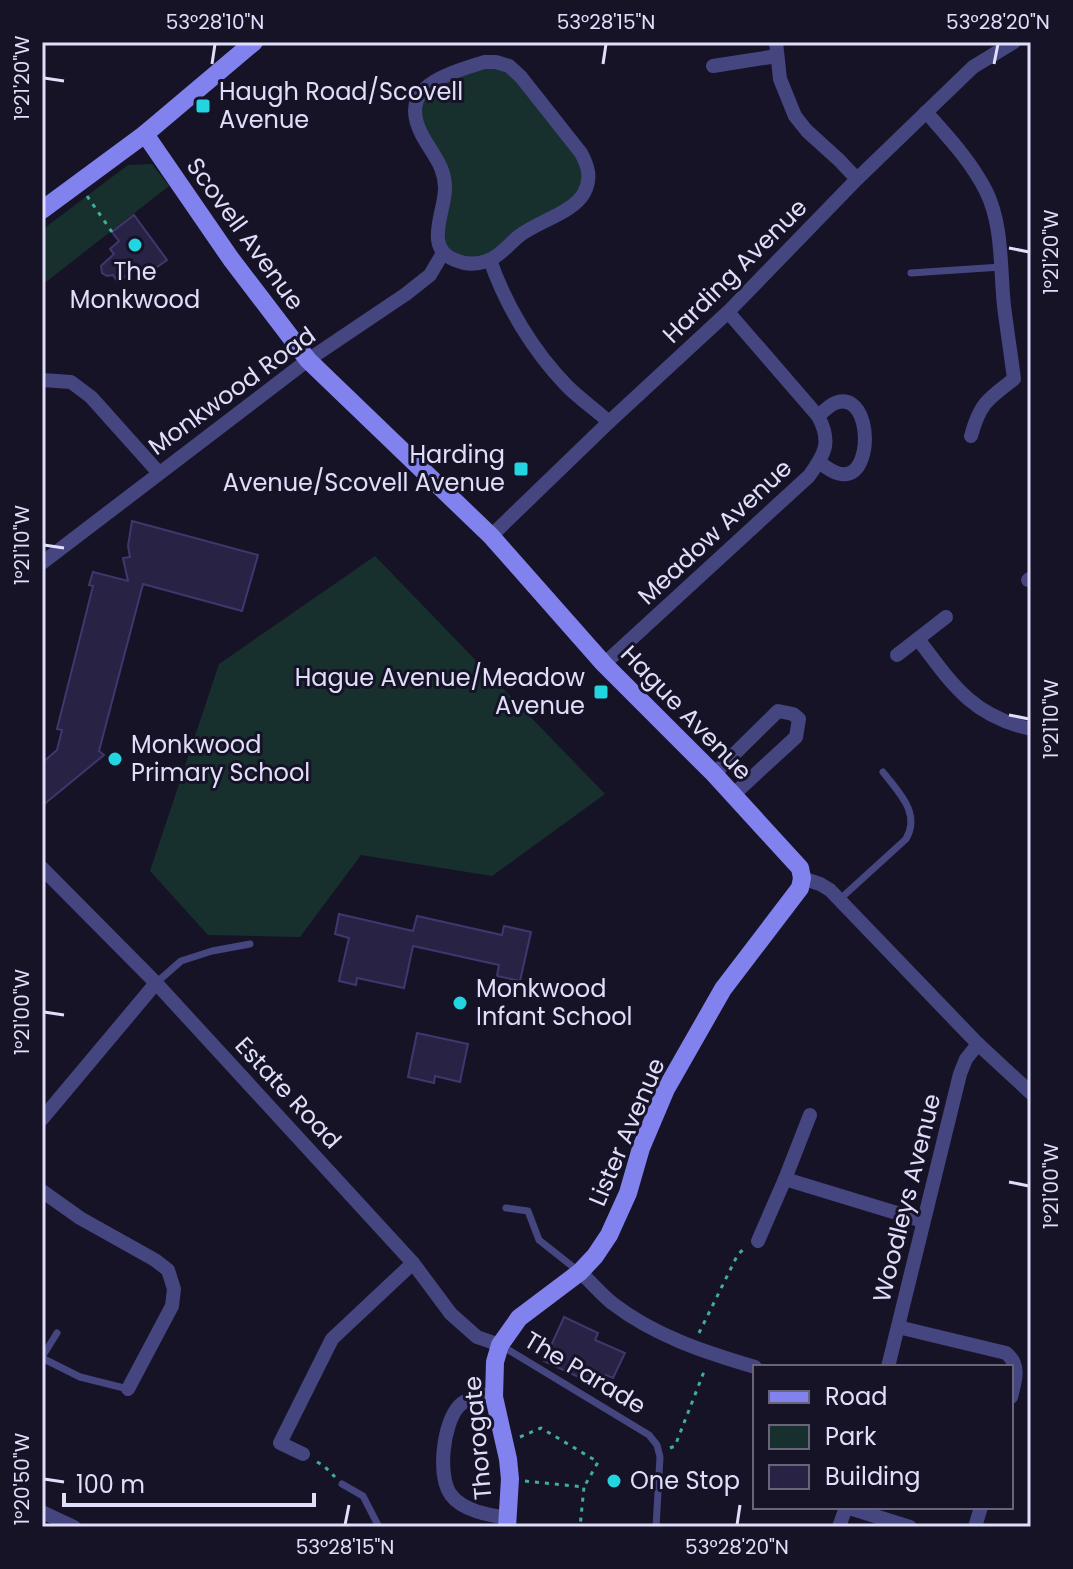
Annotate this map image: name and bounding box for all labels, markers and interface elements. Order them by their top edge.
text: 53°28'10"N [166,8,264,36]
text: 53°28'15"N [557,8,655,36]
text: 53°28'20"N [946,8,1050,36]
text: 1°21'20"W [8,35,36,121]
place label: Haugh Road/Scovell Avenue [219,75,463,136]
marker: Haugh Road/Scovell Avenue [194,97,212,115]
street label: Scovell Avenue [179,151,312,317]
street label: Harding Avenue [655,191,814,350]
text: 1°21'20"W [1037,209,1065,295]
marker: The Monkwood [126,236,144,254]
place label: The Monkwood [70,255,200,316]
street label: Monkwood Road [141,319,322,462]
place label: Harding Avenue/Scovell Avenue [223,438,505,499]
street label: Meadow Avenue [630,452,799,612]
marker: Harding Avenue/Scovell Avenue [512,460,530,478]
text: 1°21'10"W [8,505,36,585]
street label: Hague Avenue [613,638,759,787]
place label: Hague Avenue/Meadow Avenue [295,661,585,722]
text: 1°21'10"W [1037,679,1065,759]
marker: Hague Avenue/Meadow Avenue [592,683,610,701]
place label: Monkwood Primary School [131,728,310,789]
marker: Monkwood Primary School [106,750,124,768]
text: 1°21'00"W [8,968,36,1055]
place label: Monkwood Infant School [476,972,633,1033]
marker: Monkwood Infant School [451,994,469,1012]
street label: Estate Road [228,1029,349,1156]
street label: Lister Avenue [581,1053,673,1211]
street label: Woodleys Avenue [865,1090,948,1306]
text: 1°21'00"W [1037,1142,1065,1229]
street label: The Parade [518,1323,652,1422]
legend [753,1365,1013,1509]
street label: Thorogate [456,1375,499,1501]
text: Road [825,1380,887,1413]
text: Park [825,1420,877,1453]
text: 1°20'50"W [8,1432,36,1525]
scale bar [64,1457,314,1507]
text: Building [825,1460,921,1493]
place label: One Stop [630,1464,740,1497]
text: 100 m [76,1468,145,1501]
marker: One Stop [605,1472,623,1490]
text: 53°28'15"N [296,1533,394,1561]
text: 53°28'20"N [685,1533,789,1561]

